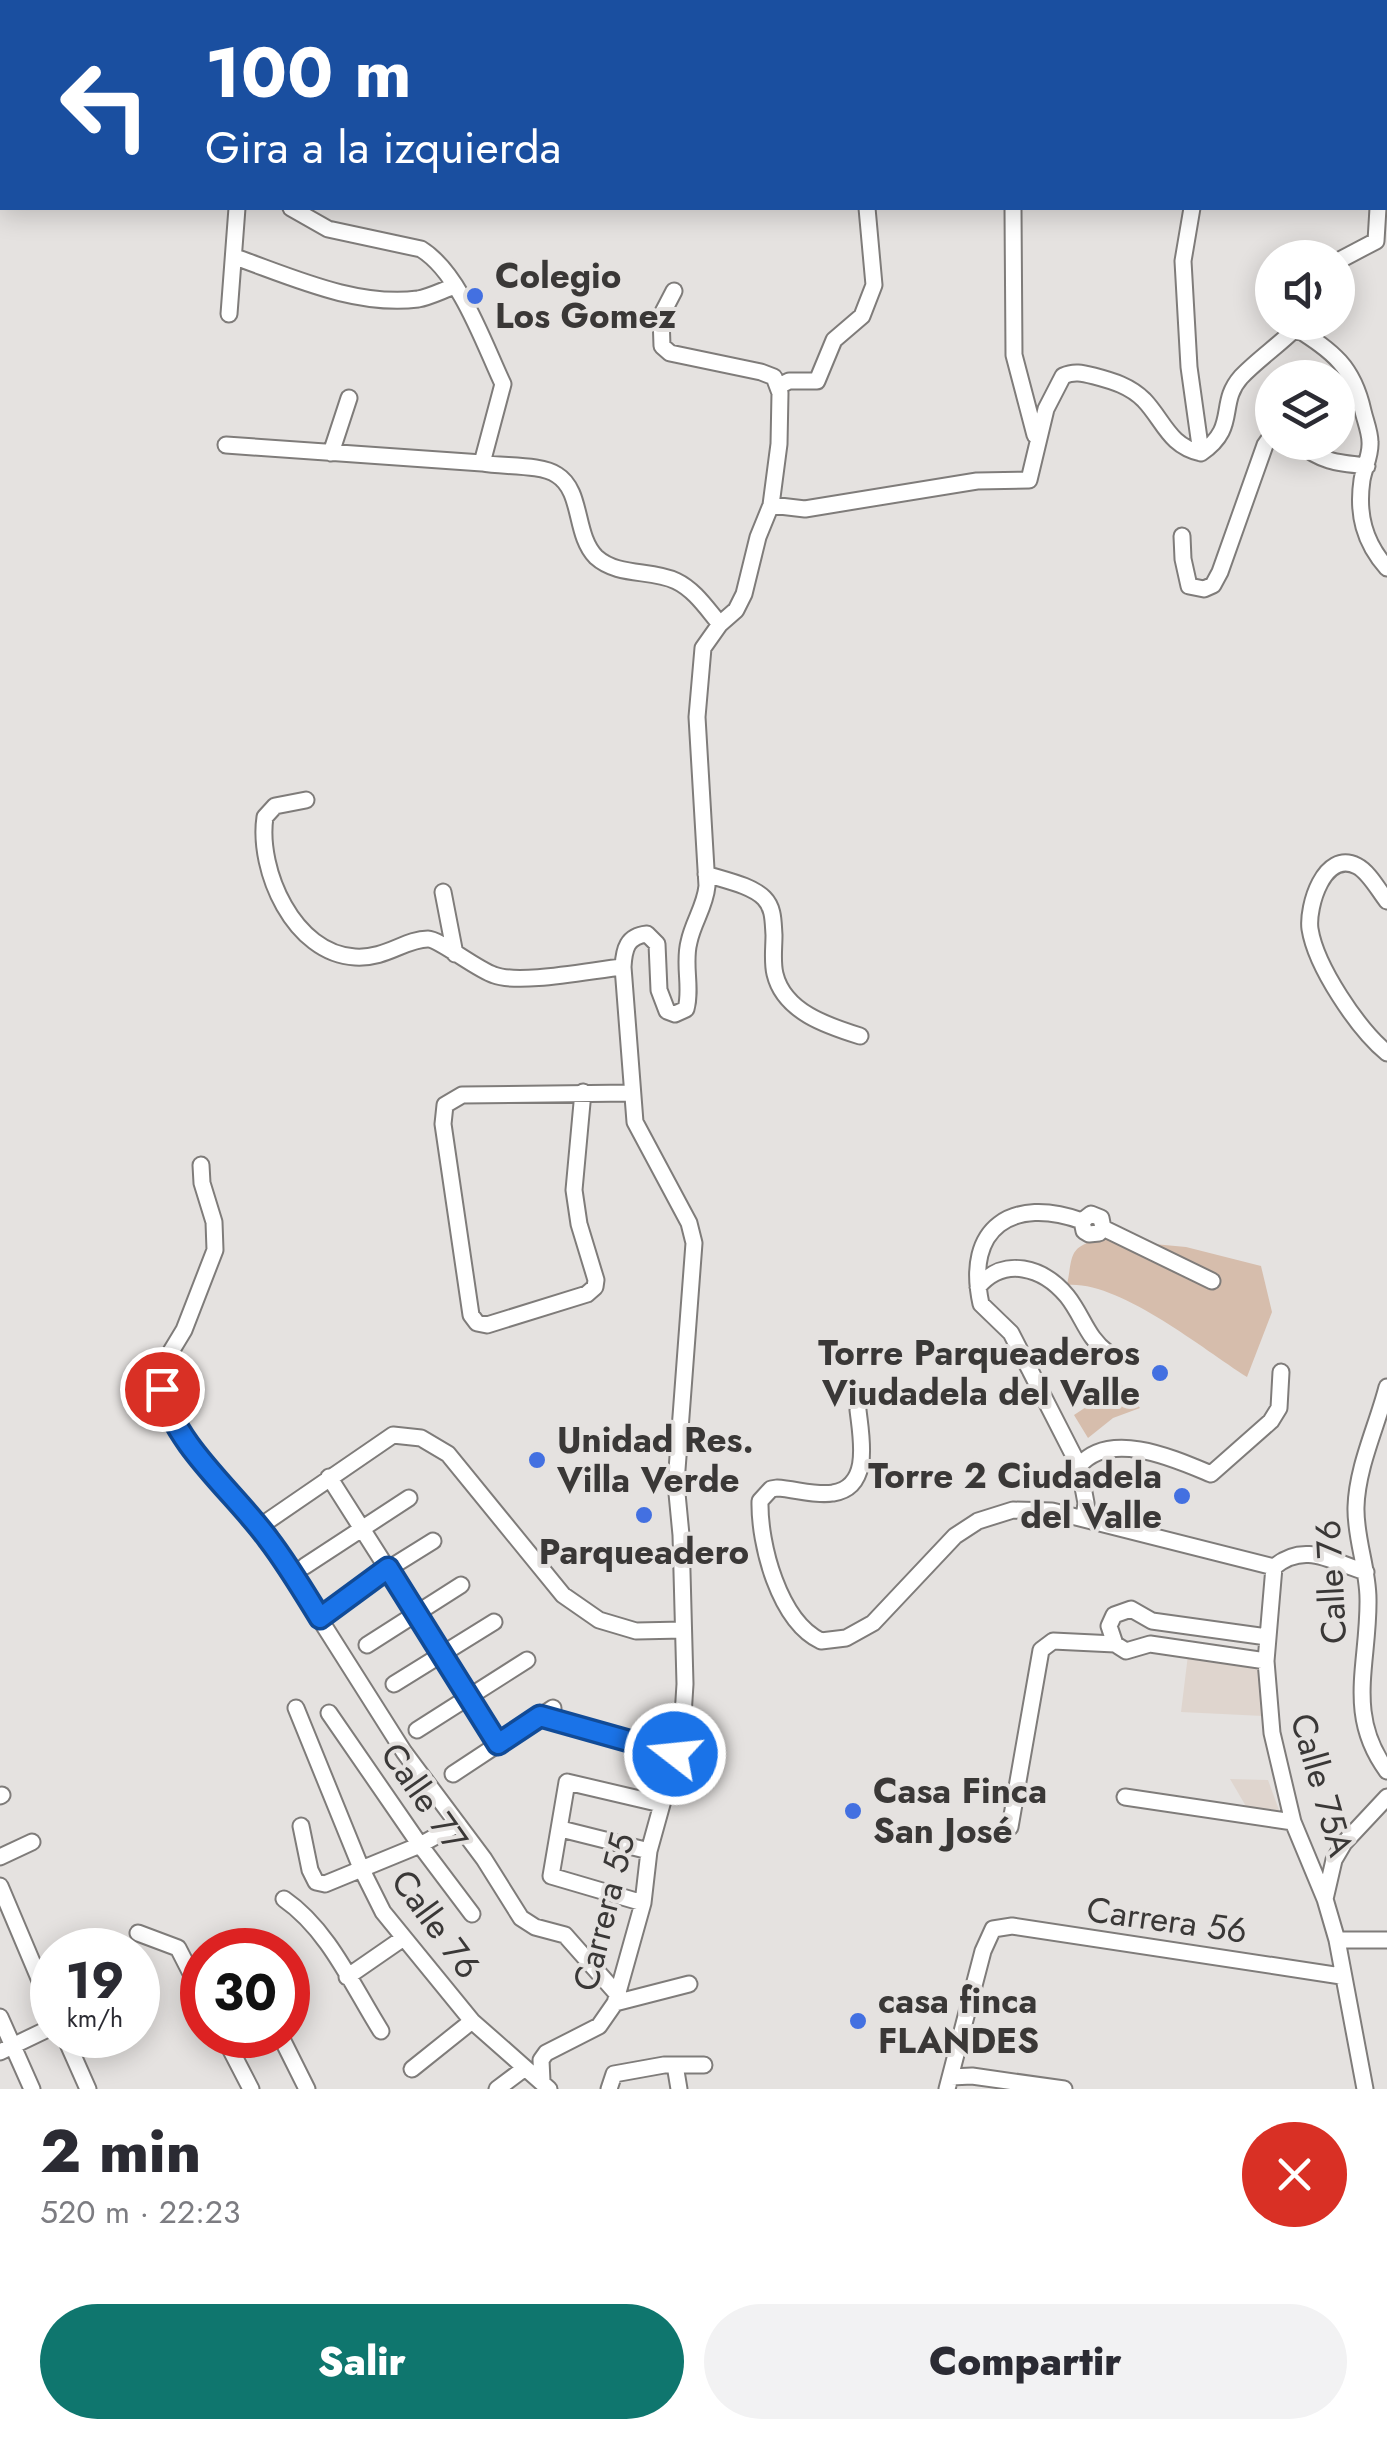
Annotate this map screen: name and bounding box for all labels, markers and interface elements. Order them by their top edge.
text: 100 m [205,22,412,123]
icon: left [40,40,170,170]
text: Gira a la izquierda [205,115,561,180]
map controls [1255,240,1355,460]
button: sound [1255,240,1355,340]
place label: Colegio Los Gomez [495,251,676,341]
marker: Colegio Los Gomez [464,285,486,307]
button: layers [1255,360,1355,460]
place label: Torre Parqueaderos Viudadela del Valle [818,1328,1140,1418]
pin [120,1347,205,1432]
icon: arrive [135,1362,190,1417]
marker: Torre Parqueaderos Viudadela del Valle [1149,1362,1171,1384]
place label: Unidad Res. Villa Verde [556,1415,754,1505]
marker: Unidad Res. Villa Verde [526,1449,548,1471]
place label: Torre 2 Ciudadela del Valle [868,1451,1162,1541]
marker: Torre 2 Ciudadela del Valle [1171,1485,1193,1507]
marker: Parqueadero [633,1504,655,1526]
street label: Calle 76 [1303,1519,1359,1645]
place label: Parqueadero [539,1527,749,1577]
position arrow [623,1702,727,1806]
street label: Calle 75A [1278,1708,1366,1862]
street label: Calle 77 [368,1733,480,1862]
place label: Casa Finca San José [873,1766,1047,1856]
marker: Casa Finca San José [842,1800,864,1822]
street label: Carrera 55 [560,1828,648,1996]
street label: Calle 76 [379,1859,493,1989]
street label: Carrera 56 [1084,1884,1250,1956]
speed limit sign: 30 [180,1928,310,2058]
text: 19 [66,1944,124,2017]
place label: casa finca FLANDES [878,1976,1039,2066]
text: km/h [67,2000,123,2036]
marker: casa finca FLANDES [847,2010,869,2032]
text: 2 min [40,2108,201,2195]
button: close [1242,2122,1347,2227]
text: 520 m · 22:23 [40,2189,241,2235]
button: Salir [40,2304,684,2419]
button: Compartir [704,2304,1347,2419]

